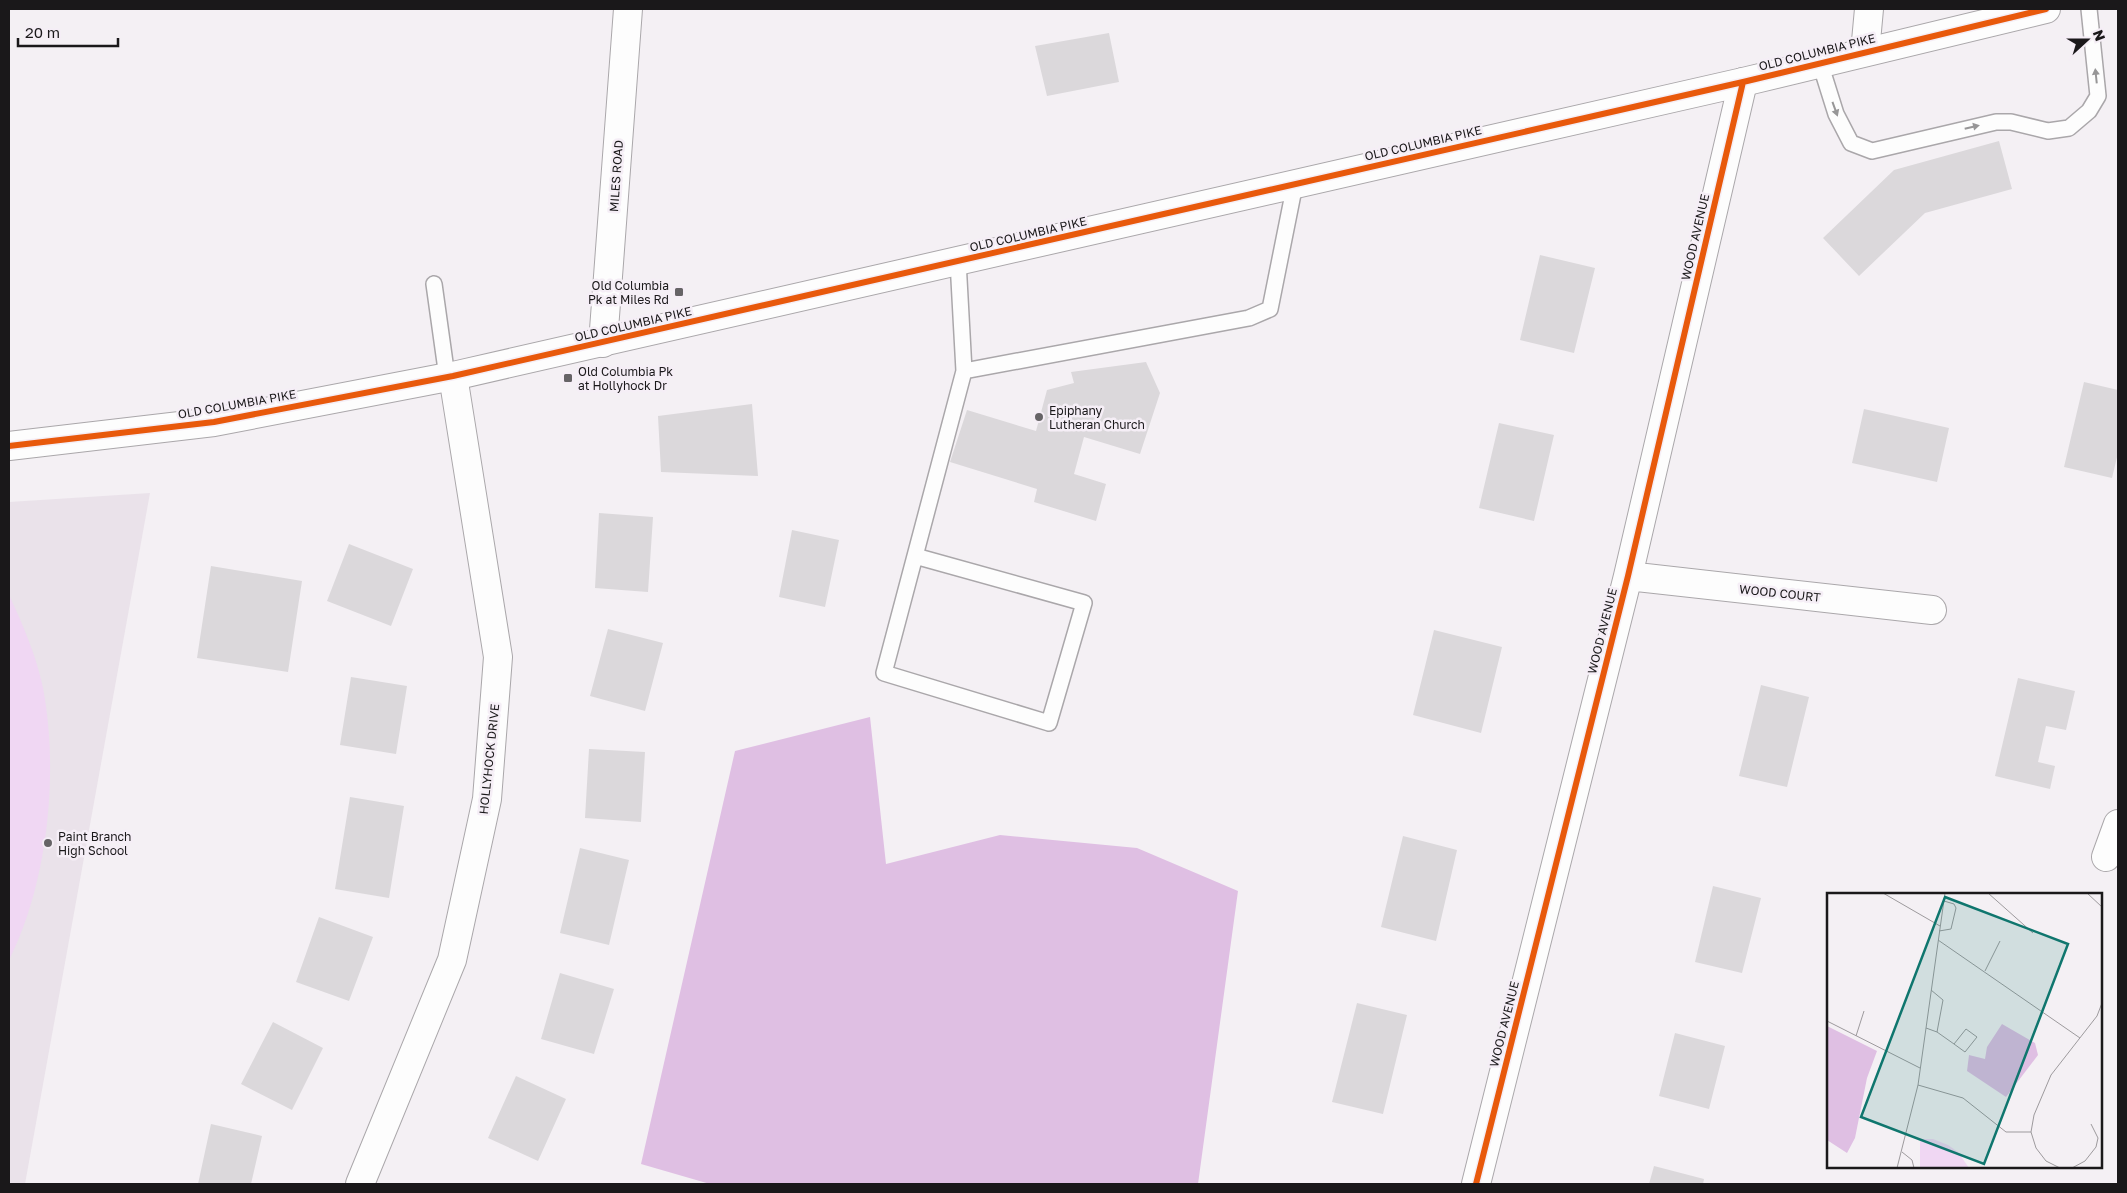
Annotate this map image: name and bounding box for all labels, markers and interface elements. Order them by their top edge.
scale bar [18,15,118,47]
north arrow [2062,15,2112,65]
text: 20 m [25,23,60,41]
text: N [2090,27,2109,43]
street label: OLD COLUMBIA PIKE [1757,30,1877,74]
one-way arrow [2092,68,2100,84]
one-way arrow [1831,102,1839,117]
street label: OLD COLUMBIA PIKE [1363,122,1483,164]
one-way arrow [1964,123,1979,131]
street label: MILES ROAD [606,139,626,213]
street label: WOOD AVENUE [1678,192,1712,282]
street label: OLD COLUMBIA PIKE [968,213,1088,255]
place label: Old Columbia Pk at Miles Rd [588,278,669,307]
marker: Old Columbia Pk at Miles Rd [673,286,685,298]
street label: OLD COLUMBIA PIKE [573,303,693,345]
place label: Old Columbia Pk at Hollyhock Dr [578,364,673,393]
marker: Old Columbia Pk at Hollyhock Dr [562,372,574,384]
street label: OLD COLUMBIA PIKE [177,386,297,422]
place label: Epiphany Lutheran Church [1049,403,1145,432]
marker: Epiphany Lutheran Church [1033,411,1045,423]
street label: WOOD COURT [1739,581,1822,605]
street label: WOOD AVENUE [1584,586,1620,676]
street label: HOLLYHOCK DRIVE [476,703,502,815]
place label: Paint Branch High School [58,829,131,858]
marker: Paint Branch High School [42,837,54,849]
inset map [1827,893,2102,1168]
street label: WOOD AVENUE [1486,979,1522,1069]

